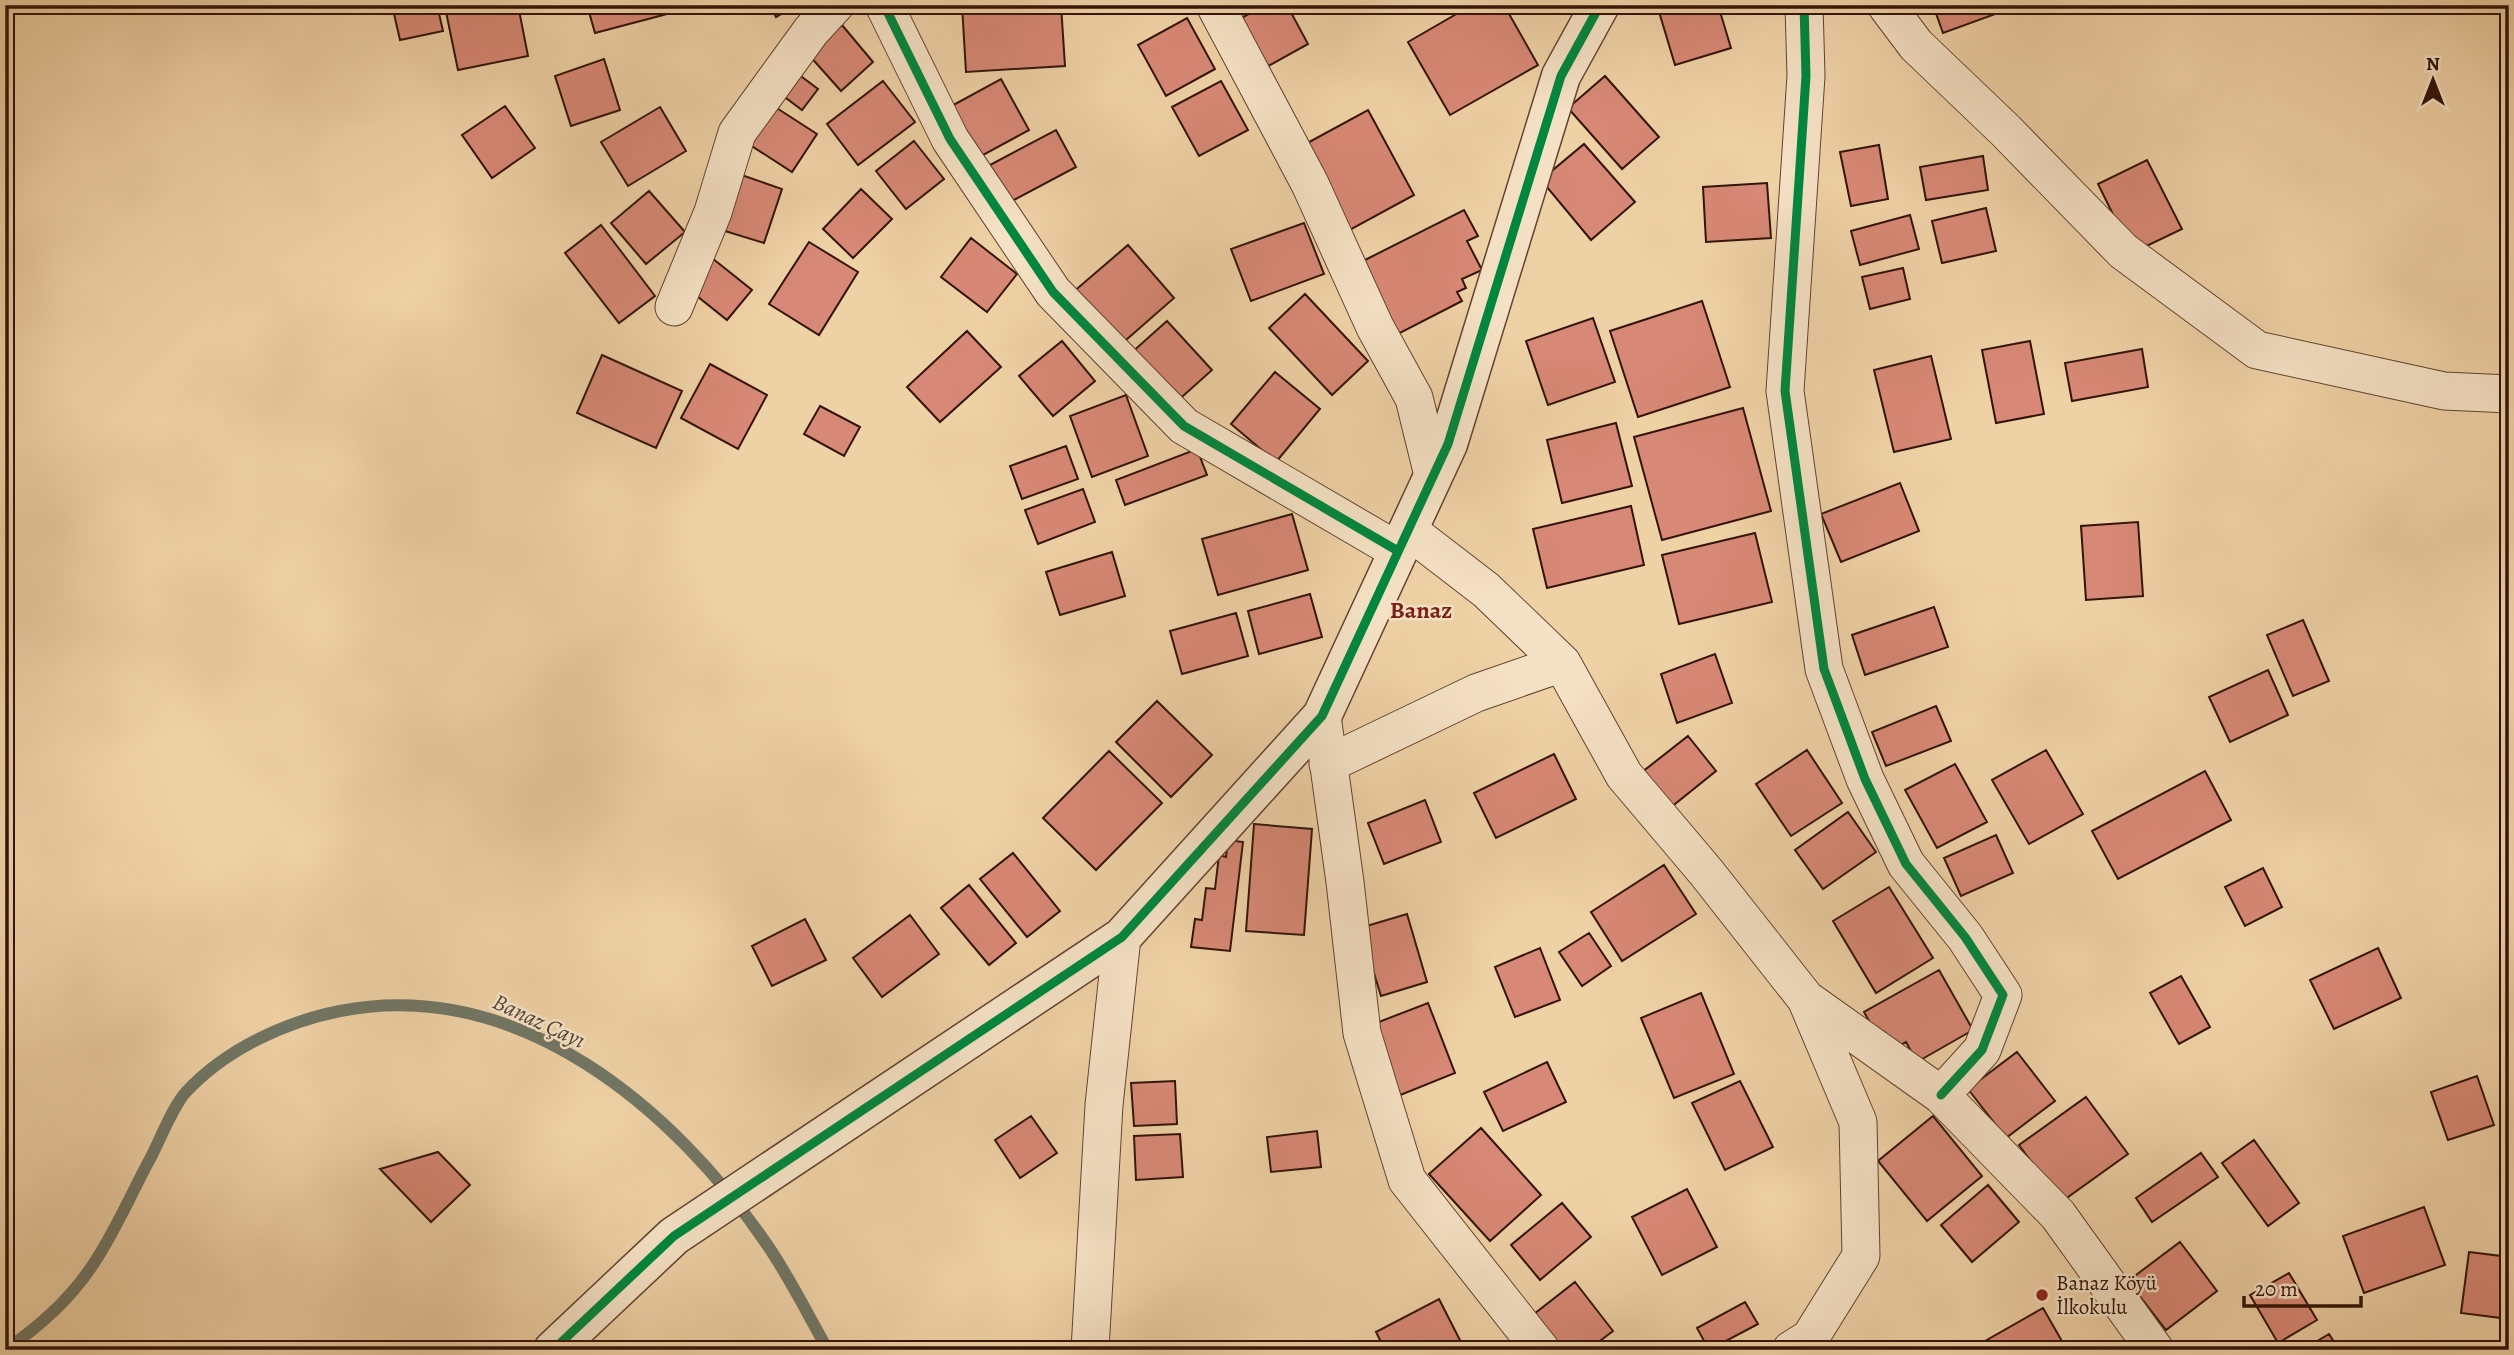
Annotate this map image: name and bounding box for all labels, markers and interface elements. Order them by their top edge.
north arrow [2398,46,2468,116]
text: N [2426,51,2440,77]
district label: Banaz [1390,594,1452,626]
water label: Banaz Çayı [488,986,590,1056]
scale bar [2244,1264,2362,1308]
place label: Banaz Köyü İlkokulu [2056,1269,2157,1321]
text: 20 m [2255,1275,2298,1303]
marker: Banaz Köyü İlkokulu [2034,1287,2050,1303]

